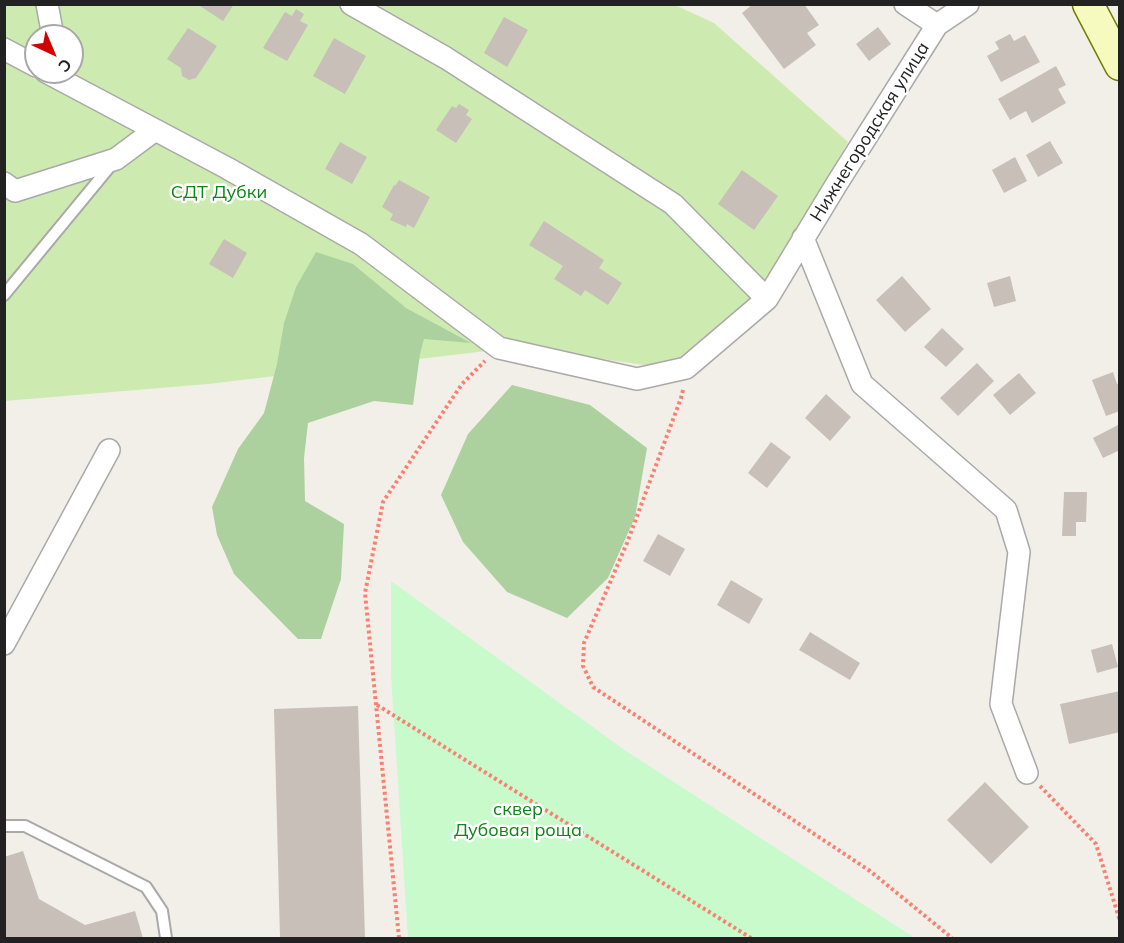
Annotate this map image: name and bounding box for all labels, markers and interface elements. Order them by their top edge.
north arrow [24,24,84,84]
street label: Нижнегородская улица [806,38,934,226]
text: С [54,55,76,77]
park label: СДТ Дубки [171,182,267,204]
park label: сквер Дубовая роща [454,799,582,842]

